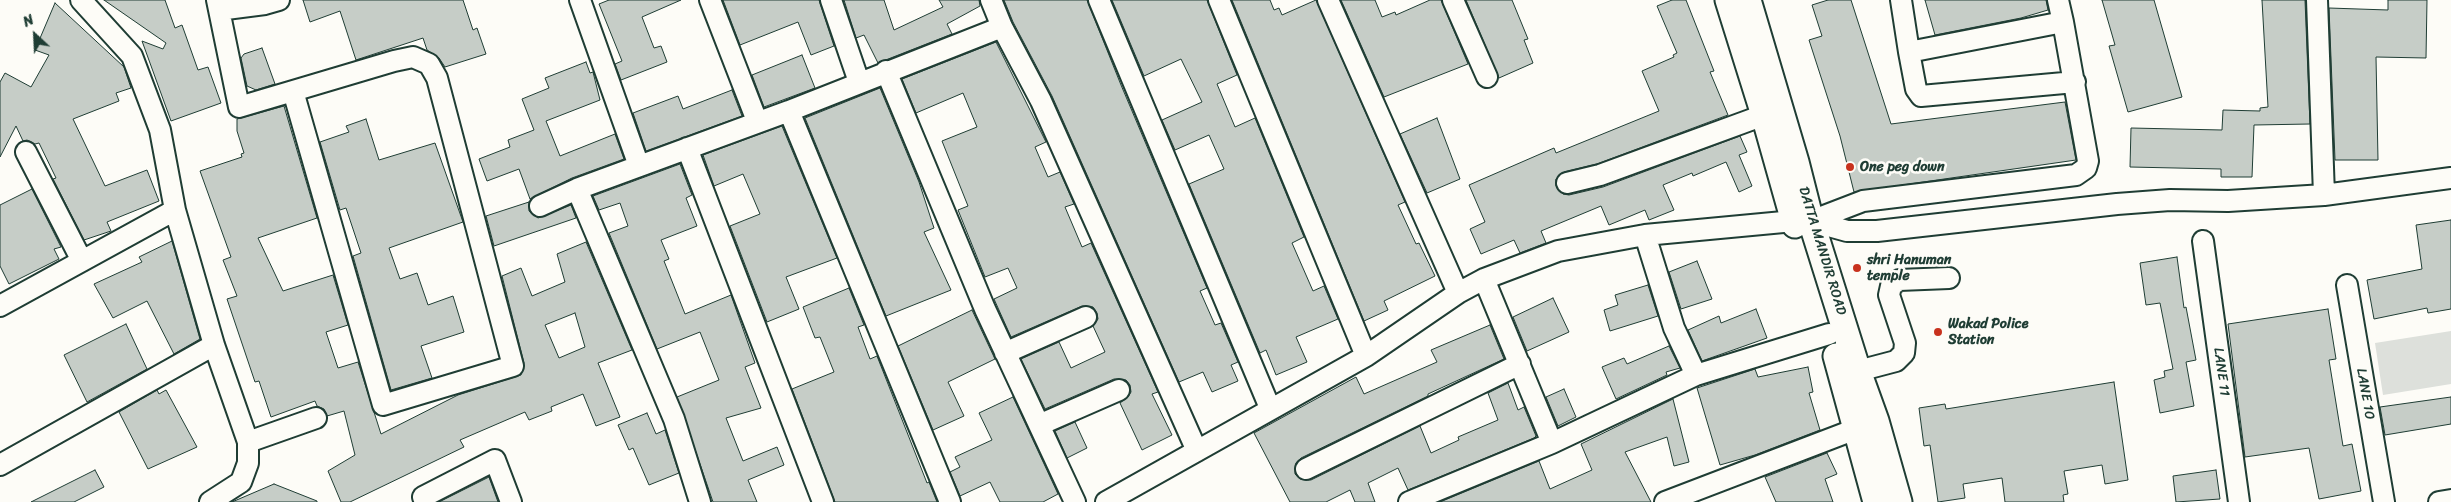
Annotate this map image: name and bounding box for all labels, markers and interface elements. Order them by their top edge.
text: N [19,8,38,34]
north arrow [10,10,60,60]
place label: One peg down [1860,159,1945,175]
marker: One peg down [1844,161,1856,173]
street label: DATTA MANDIR ROAD [1794,185,1850,317]
place label: shri Hanuman temple [1867,252,1951,284]
marker: shri Hanuman temple [1851,262,1863,274]
place label: Wakad Police Station [1948,316,2028,348]
marker: Wakad Police Station [1932,326,1944,338]
street label: LANE 11 [2209,347,2233,397]
street label: LANE 10 [2352,367,2378,421]

